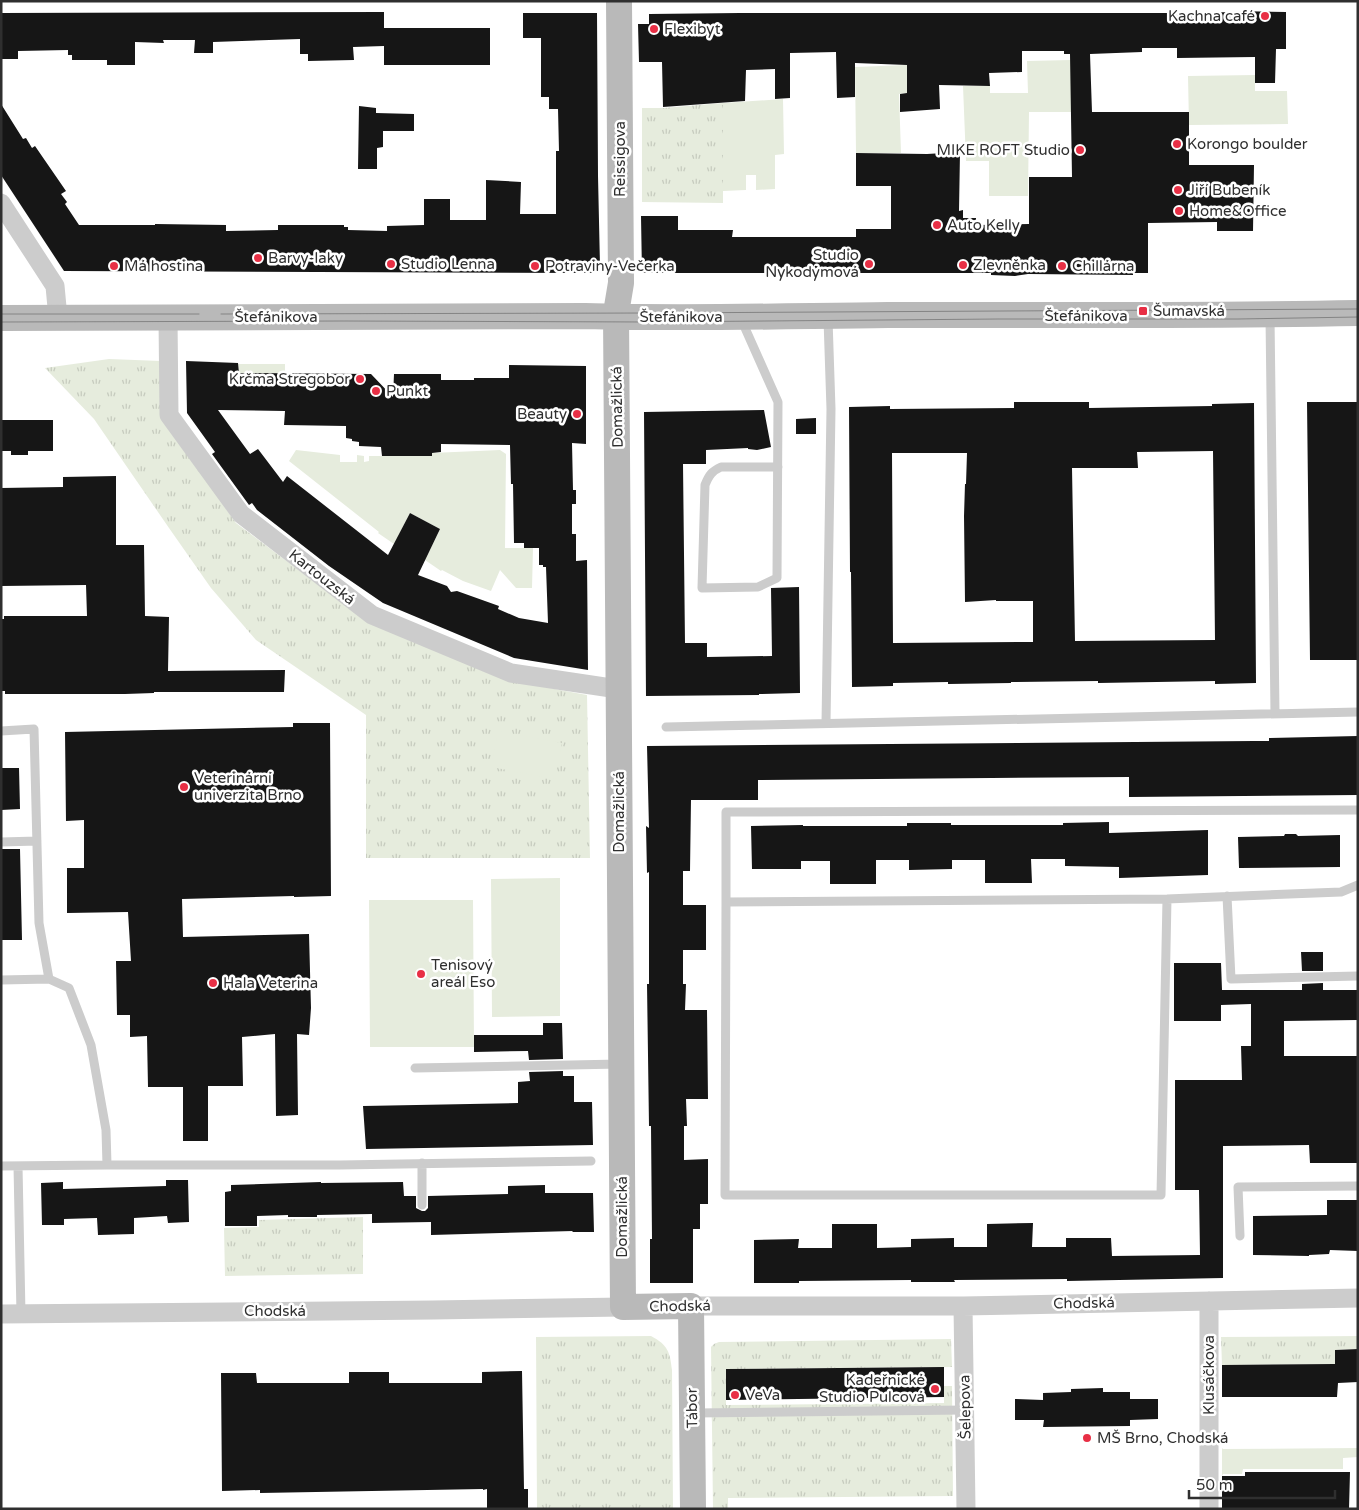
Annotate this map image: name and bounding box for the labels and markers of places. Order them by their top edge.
place label: Kachna café [1168,7,1255,25]
marker: Kachna café [1259,10,1271,22]
place label: Flexibyt [664,20,721,38]
marker: Flexibyt [648,23,660,35]
place label: Korongo boulder [1187,135,1308,153]
marker: Korongo boulder [1171,138,1183,150]
place label: MIKE ROFT Studio [937,141,1070,159]
marker: MIKE ROFT Studio [1074,144,1086,156]
place label: Jiří Bubeník [1188,181,1271,199]
marker: Jiří Bubeník [1172,184,1184,196]
place label: Home&Office [1189,202,1286,220]
marker: Home&Office [1173,205,1185,217]
place label: Auto Kelly [947,216,1020,234]
marker: Auto Kelly [931,219,943,231]
place label: Studio Nykodýmová [765,246,859,281]
place label: Barvy-laky [268,249,343,267]
marker: Barvy-laky [252,252,264,264]
place label: Studio Lenna [401,255,495,273]
place label: Zlevněnka [973,256,1046,274]
place label: Má hostina [124,257,203,275]
place label: Potraviny-Večerka [545,257,675,275]
place label: Chillárna [1072,257,1135,275]
marker: Studio Lenna [385,258,397,270]
marker: Studio Nykodýmová [863,258,875,270]
marker: Zlevněnka [957,259,969,271]
marker: Má hostina [108,260,120,272]
marker: Potraviny-Večerka [529,260,541,272]
marker: Chillárna [1056,260,1068,272]
place label: Šumavská [1153,302,1225,320]
marker: Šumavská [1137,305,1149,317]
place label: Krčma Stregobor [229,370,350,388]
marker: Krčma Stregobor [354,373,366,385]
place label: Punkt [386,382,428,400]
marker: Punkt [370,385,382,397]
place label: Beauty [517,405,567,423]
marker: Beauty [571,408,583,420]
place label: Veterinární univerzita Brno [194,769,302,804]
marker: Veterinární univerzita Brno [178,781,190,793]
place label: Tenisový areál Eso [431,956,495,991]
marker: Tenisový areál Eso [415,968,427,980]
place label: Hala Veterina [223,974,318,992]
marker: Hala Veterina [207,977,219,989]
place label: Kadeřnické Studio Pulcová [819,1371,925,1406]
marker: Kadeřnické Studio Pulcová [929,1383,941,1395]
place label: VeVa [745,1386,780,1404]
marker: VeVa [729,1389,741,1401]
place label: MŠ Brno, Chodská [1097,1429,1228,1447]
marker: MŠ Brno, Chodská [1081,1432,1093,1444]

